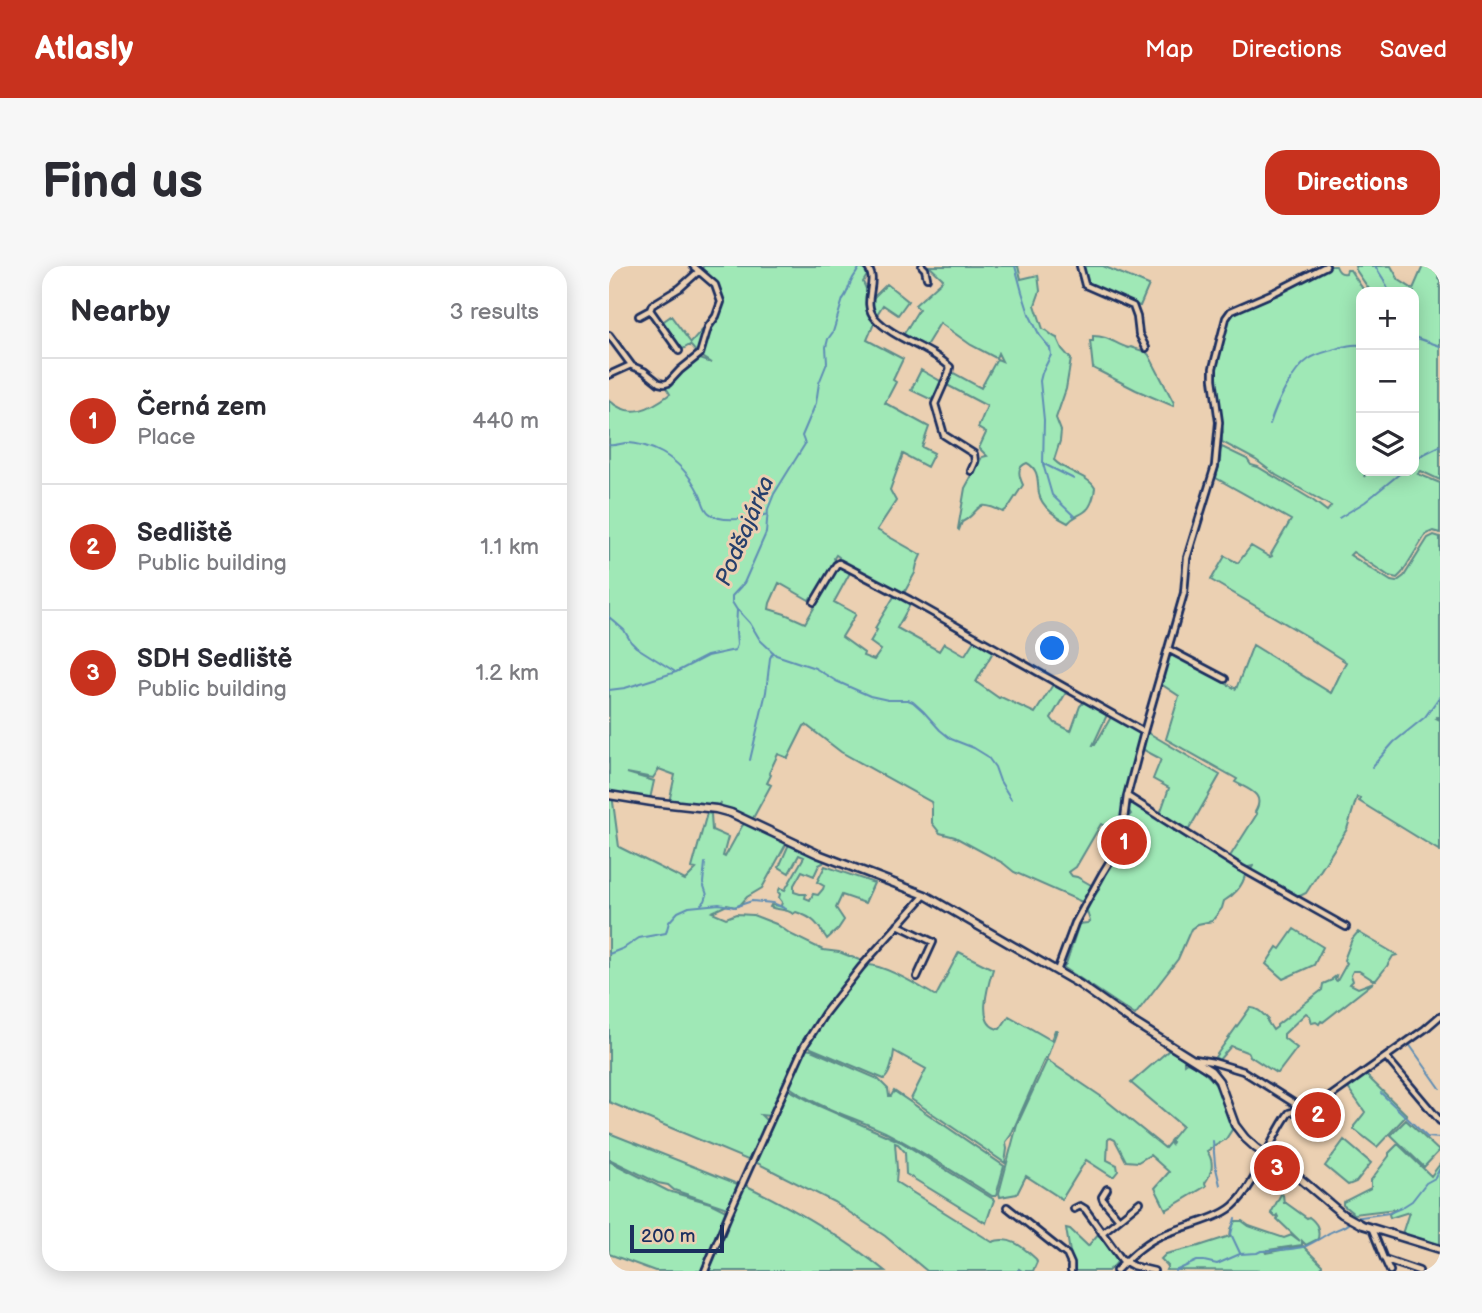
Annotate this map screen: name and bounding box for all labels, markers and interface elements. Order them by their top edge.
text: Atlasly [35,29,133,69]
text: Map [1145,35,1193,64]
text: Directions [1231,35,1342,64]
text: Saved [1380,35,1447,64]
button: Directions [1265,150,1440,215]
text: Find us [42,153,203,212]
map controls [1356,287,1419,476]
button: + [1356,287,1419,350]
text: Nearby [70,294,170,330]
text: 3 results [450,298,539,326]
button: − [1356,350,1419,413]
text: Černá zem [137,392,267,423]
text: 1 [88,407,98,435]
text: 440 m [472,407,539,435]
button: layers [1356,413,1419,476]
text: Place [137,423,195,451]
water label: Podšajárka [709,472,781,590]
text: Sedliště [137,518,232,549]
text: 2 [86,533,100,561]
text: 1.1 km [480,533,539,561]
text: Public building [137,549,287,577]
your location [1035,631,1069,665]
text: SDH Sedliště [137,644,292,675]
text: 3 [86,659,100,687]
text: 1.2 km [476,659,539,687]
text: Public building [137,675,287,703]
pin: 1 [1101,816,1147,868]
pin: 2 [1295,1089,1341,1141]
pin: 3 [1254,1142,1300,1194]
scale bar [630,1222,725,1254]
text: 200 m [641,1225,695,1248]

